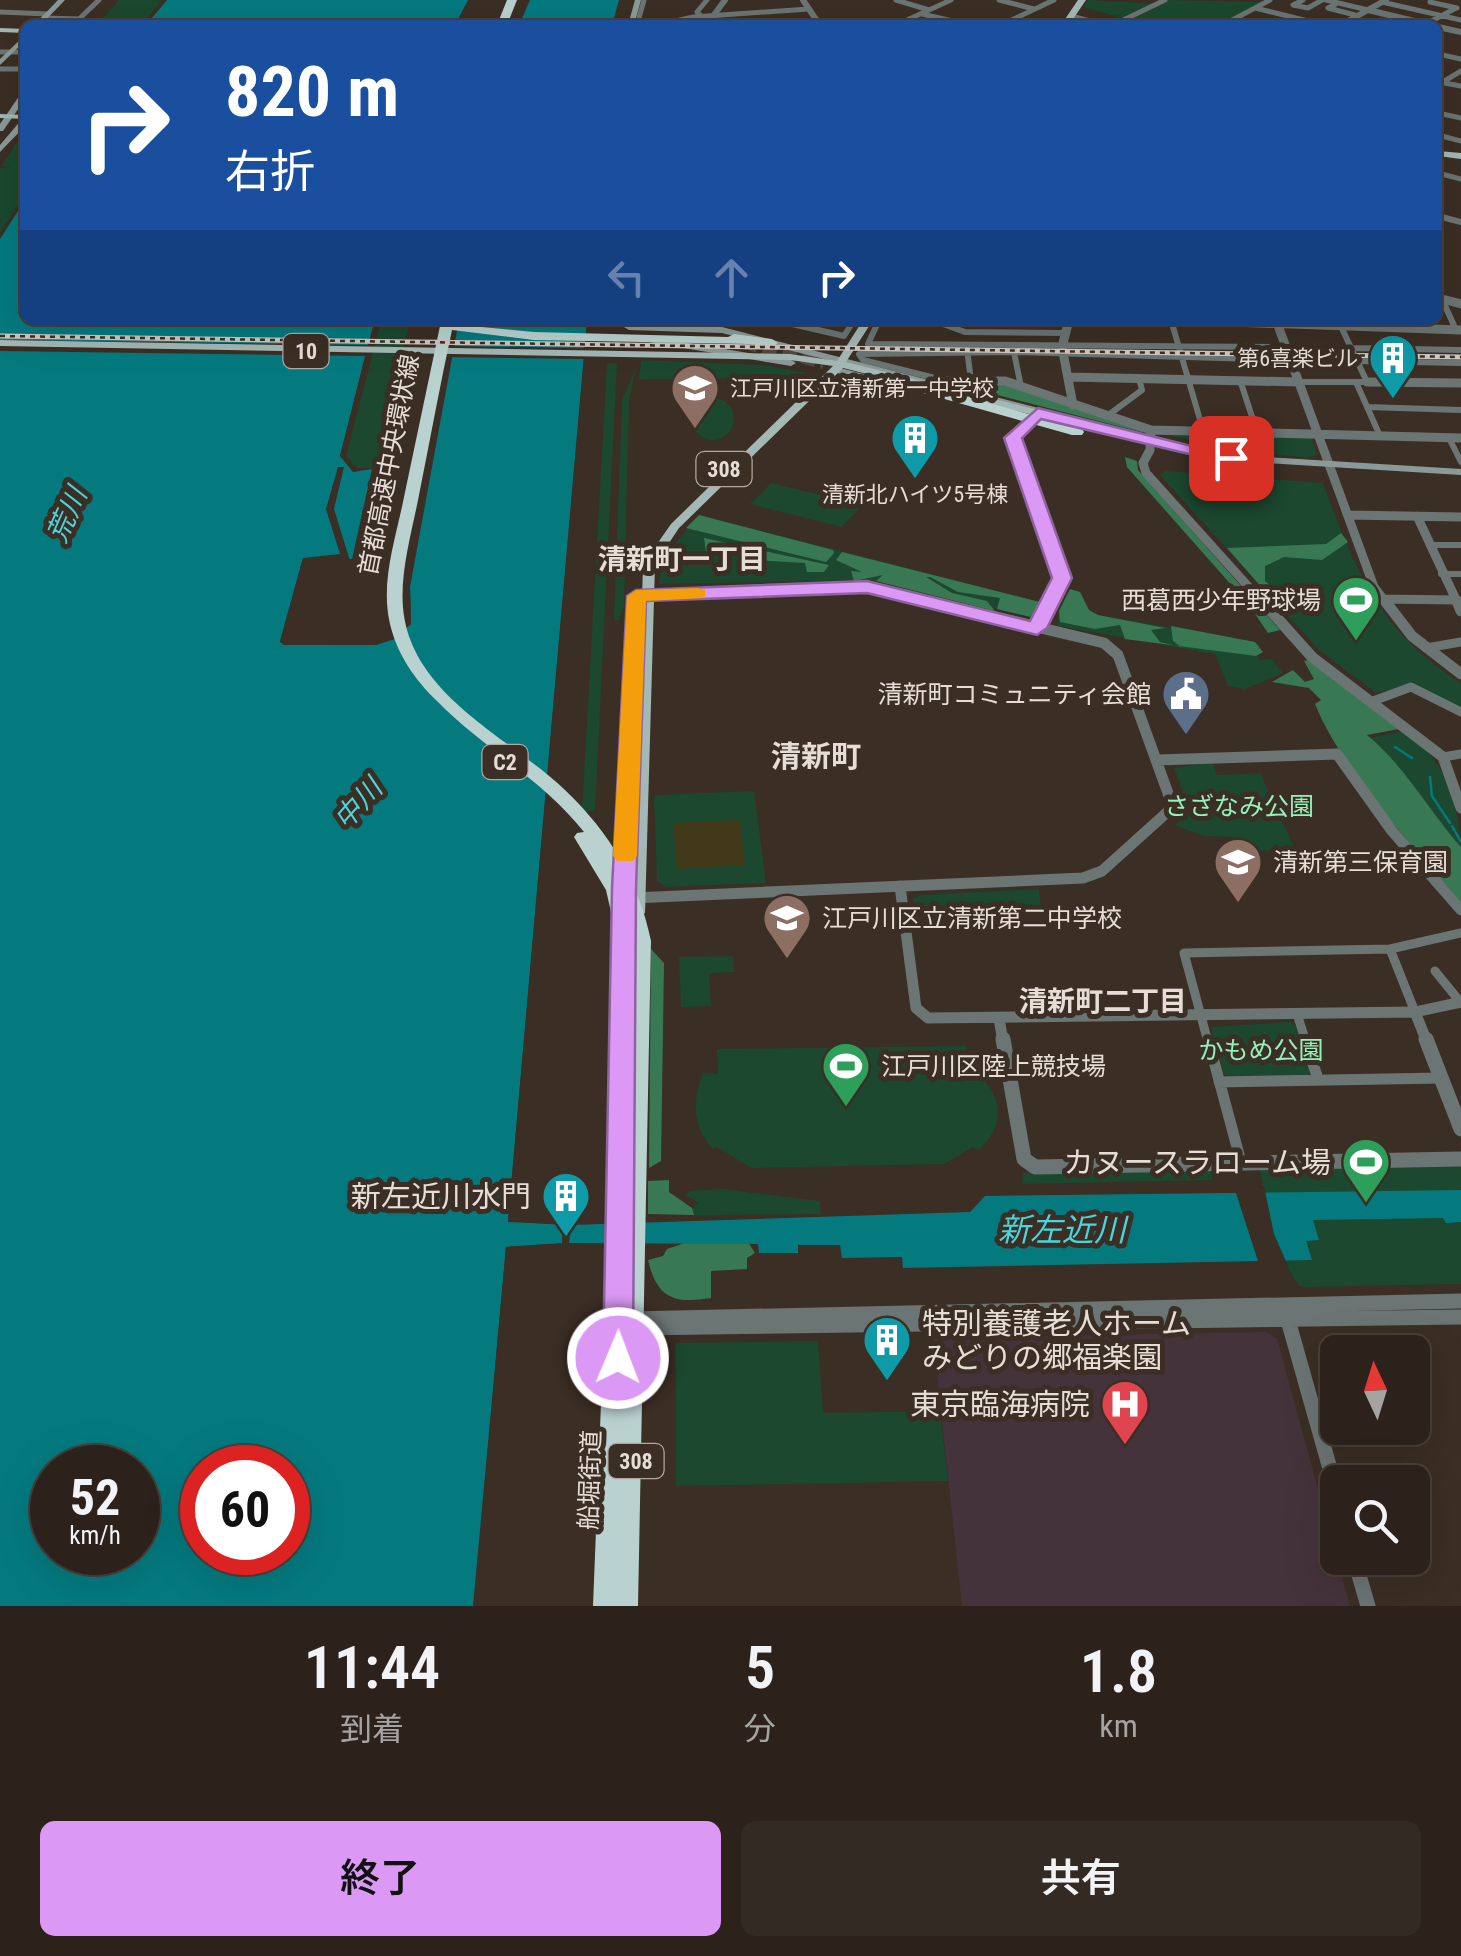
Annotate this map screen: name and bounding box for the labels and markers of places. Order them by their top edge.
building icon: 第6喜楽ビル [1367,332,1419,400]
place label: 第6喜楽ビル [1237,346,1358,371]
school or university icon: 江戸川区立清新第一中学校 [669,362,721,430]
place label: 江戸川区立清新第一中学校 [730,376,994,401]
building icon: 清新北ハイツ5号棟 [889,412,941,480]
pin [1189,416,1274,501]
place label: 清新北ハイツ5号棟 [822,482,1008,507]
sports icon: 西葛西少年野球場 [1330,574,1382,642]
place label: 西葛西少年野球場 [1121,586,1321,615]
public building icon: 清新町コミュニティ会館 [1160,668,1212,736]
place label: 清新町コミュニティ会館 [877,680,1151,709]
school or university icon: 清新第三保育園 [1212,836,1264,904]
place label: 清新第三保育園 [1273,848,1448,877]
school or university icon: 江戸川区立清新第二中学校 [761,892,813,960]
place label: 江戸川区立清新第二中学校 [822,904,1122,933]
sports icon: 江戸川区陸上競技場 [820,1040,872,1108]
place label: 江戸川区陸上競技場 [881,1052,1106,1081]
sports icon: カヌースラローム場 [1340,1136,1392,1204]
place label: カヌースラローム場 [1063,1145,1331,1180]
building icon: 新左近川水門 [540,1170,592,1238]
place label: 新左近川水門 [351,1179,531,1214]
place label: 特別養護老人ホーム みどりの郷福楽園 [922,1306,1191,1375]
building icon: 特別養護老人ホーム みどりの郷福楽園 [861,1314,913,1382]
hospital icon: 東京臨海病院 [1099,1378,1151,1446]
place label: 東京臨海病院 [910,1387,1090,1422]

